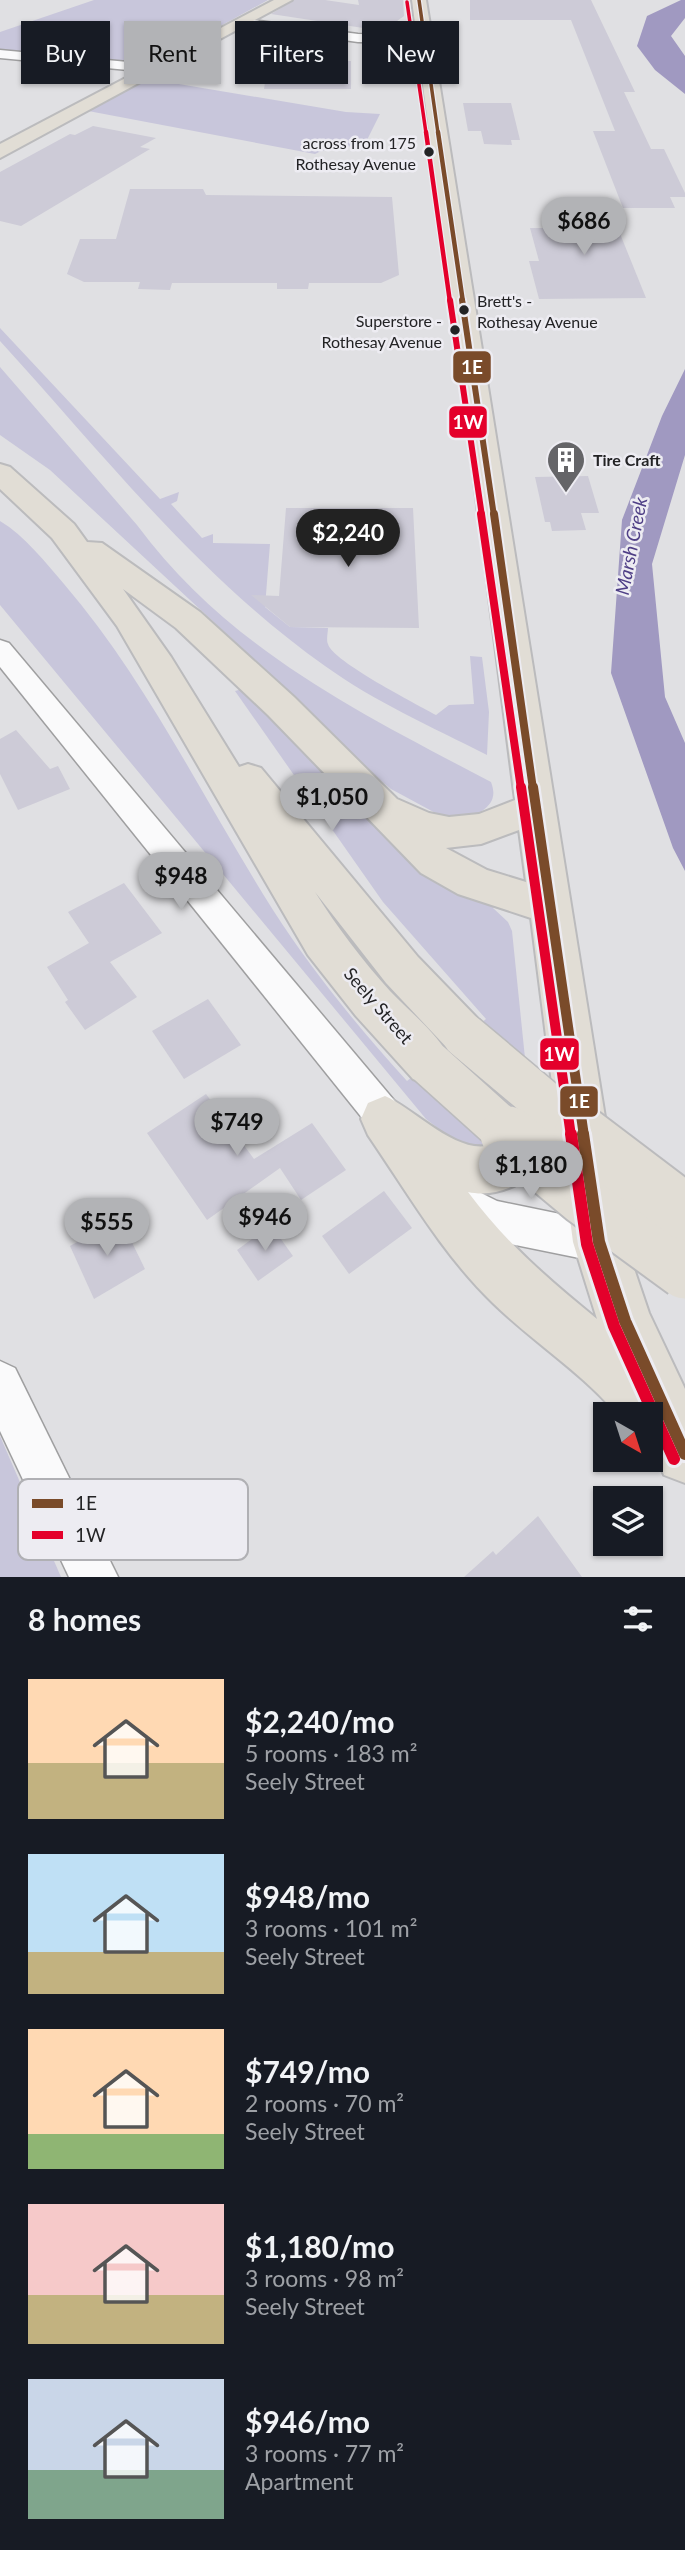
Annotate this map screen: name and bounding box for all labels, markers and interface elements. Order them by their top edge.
chip: Buy [21,21,110,84]
chip: Rent [124,21,221,84]
chip: Filters [235,21,348,84]
chip: New [362,21,459,84]
place label: across from 175 Rothesay Avenue [295,133,416,173]
marker: across from 175 Rothesay Avenue [422,145,436,159]
pin: $686 [543,198,625,257]
text: $686 [557,206,611,234]
place label: Brett's - Rothesay Avenue [477,291,598,331]
marker: Brett's - Rothesay Avenue [457,303,471,317]
place label: Superstore - Rothesay Avenue [321,311,442,351]
marker: Superstore - Rothesay Avenue [448,323,462,337]
line badge: 1E [452,350,492,384]
text: 1E [461,355,483,378]
line badge: 1W [448,405,488,439]
text: 1W [453,410,484,433]
building icon: Tire Craft [545,439,587,494]
place label: Tire Craft [593,450,661,469]
water label: Marsh Creek [610,494,651,597]
pin: $2,240 [291,510,405,569]
text: $2,240 [312,518,384,546]
pin: $1,050 [275,774,389,833]
text: $1,050 [296,782,368,810]
pin: $948 [140,852,222,912]
text: $948 [154,861,208,889]
street label: Seely Street [340,963,418,1048]
line badge: 1W [539,1037,580,1071]
text: 1W [544,1042,575,1065]
line badge: 1E [559,1085,599,1118]
text: 1E [568,1089,590,1112]
pin: $749 [196,1098,278,1158]
text: $749 [210,1107,264,1135]
pin: $1,180 [474,1142,588,1201]
text: $1,180 [495,1150,567,1178]
pin: $946 [224,1194,306,1253]
pin: $555 [66,1198,148,1258]
text: $946 [238,1202,292,1230]
text: $555 [80,1207,134,1235]
north arrow [593,1402,663,1472]
map controls [593,1402,663,1556]
legend [18,1479,248,1560]
button: layers [593,1486,663,1556]
text: 1E [75,1491,97,1514]
text: 1W [75,1523,106,1546]
icon: filters [619,1600,657,1638]
text: 8 homes [28,1601,141,1637]
text: $2,240/mo [245,1703,394,1739]
icon: home [84,1707,168,1791]
text: 5 rooms · 183 m² [245,1739,417,1767]
text: Seely Street [245,1767,365,1795]
text: $948/mo [245,1878,370,1914]
icon: home [84,1882,168,1966]
text: 3 rooms · 101 m² [245,1914,417,1942]
text: Seely Street [245,1942,365,1970]
text: $749/mo [245,2053,370,2089]
icon: home [84,2057,168,2141]
text: 2 rooms · 70 m² [245,2089,404,2117]
text: Seely Street [245,2117,365,2145]
text: $1,180/mo [245,2228,394,2264]
icon: home [84,2232,168,2316]
text: 3 rooms · 98 m² [245,2264,404,2292]
text: Seely Street [245,2292,365,2320]
text: $946/mo [245,2403,370,2439]
icon: home [84,2407,168,2491]
text: 3 rooms · 77 m² [245,2439,404,2467]
text: Apartment [245,2467,353,2495]

